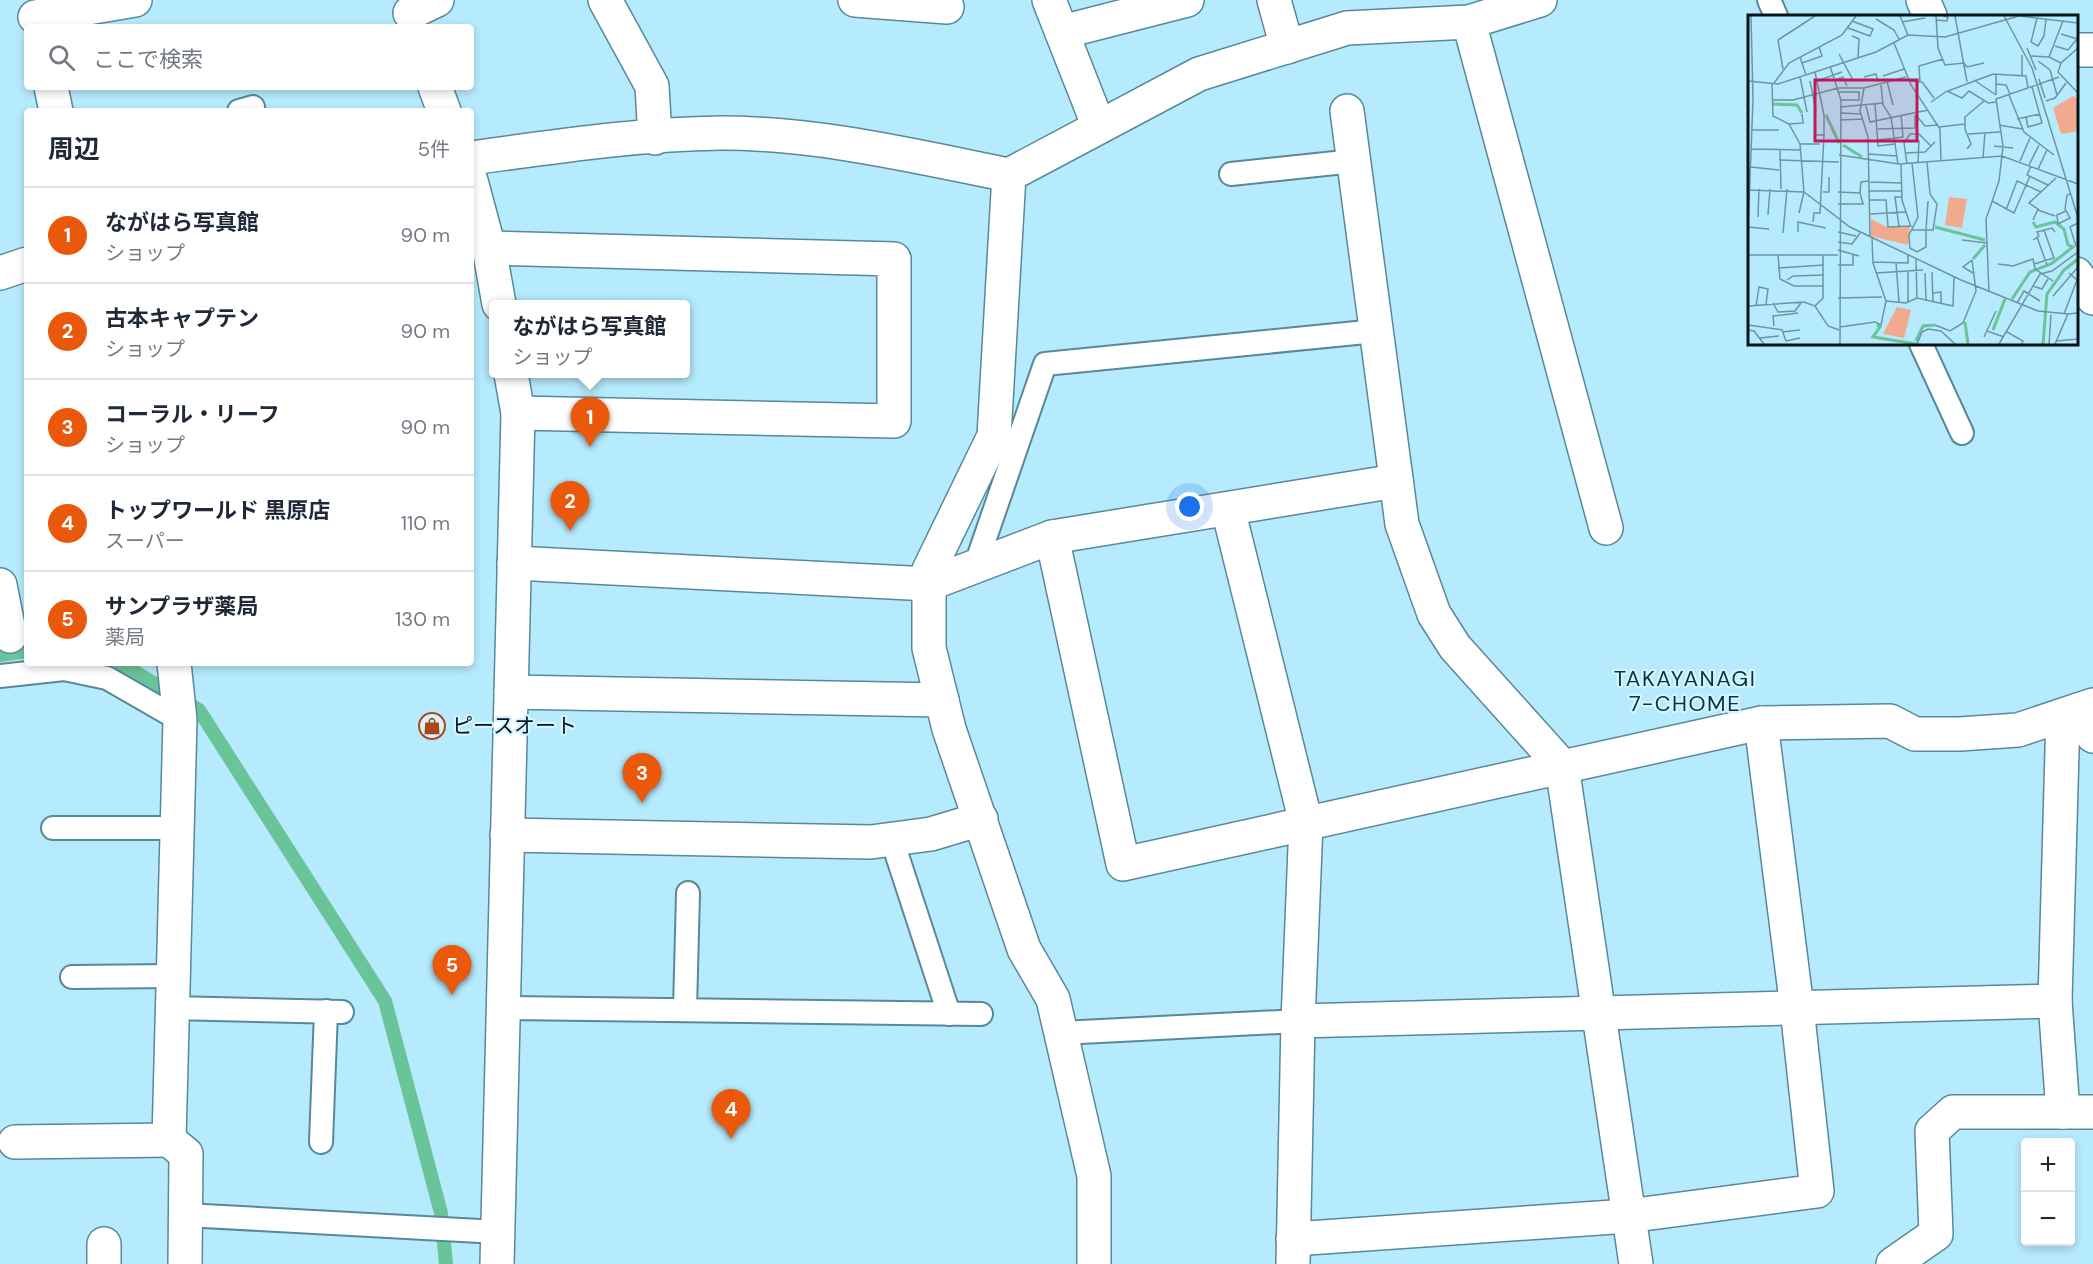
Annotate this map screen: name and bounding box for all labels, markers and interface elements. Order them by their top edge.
inset map [1748,15,2078,345]
search box [24,24,474,90]
icon: search [45,41,78,74]
text: ここで検索 [93,45,203,74]
text: 周辺 [48,132,100,166]
text: 5件 [418,136,450,162]
text: ながはら写真館 [105,208,259,237]
text: 1 [64,222,71,248]
text: 90 m [401,222,450,248]
text: ショップ [105,240,185,266]
popup [489,300,690,378]
text: 古本キャプテン [105,304,259,333]
text: ながはら写真館 [512,312,667,341]
text: 2 [62,318,73,344]
text: 90 m [401,318,450,344]
text: ショップ [105,336,185,362]
text: ショップ [512,344,592,370]
pin: 1 [570,398,610,447]
text: コーラル・リーフ [105,400,280,429]
text: 3 [61,414,74,440]
text: 90 m [401,414,450,440]
text: ショップ [105,432,185,458]
pin: 2 [550,482,590,531]
your location [1175,492,1204,521]
text: トップワールド 黒原店 [105,496,330,525]
text: 4 [61,510,74,536]
text: 110 m [401,510,450,536]
text: スーパー [105,528,185,554]
text: サンプラザ薬局 [105,592,258,621]
text: 5 [61,606,74,632]
text: 130 m [395,606,450,632]
text: 薬局 [105,624,145,650]
district label: TAKAYANAGI 7-CHOME [1614,664,1756,718]
shop icon: ピースオート [417,711,447,741]
place label: ピースオート [452,712,577,740]
pin: 3 [622,754,662,803]
pin: 5 [432,946,472,995]
pin: 4 [712,1090,750,1139]
map controls [2021,1138,2075,1246]
button: + [2021,1138,2075,1192]
button: − [2021,1192,2075,1246]

